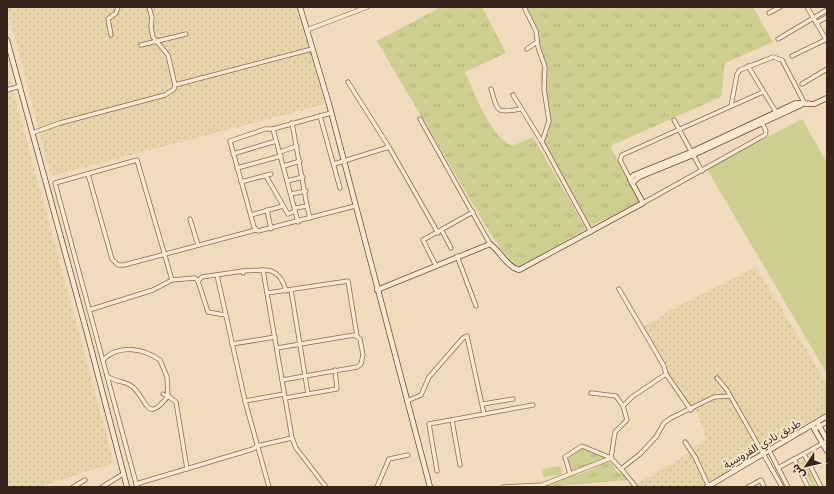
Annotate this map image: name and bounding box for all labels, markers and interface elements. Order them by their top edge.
street label: طريق نادي الفروسية [718,412,806,476]
north arrow [786,446,826,486]
text: ش [784,459,812,484]

